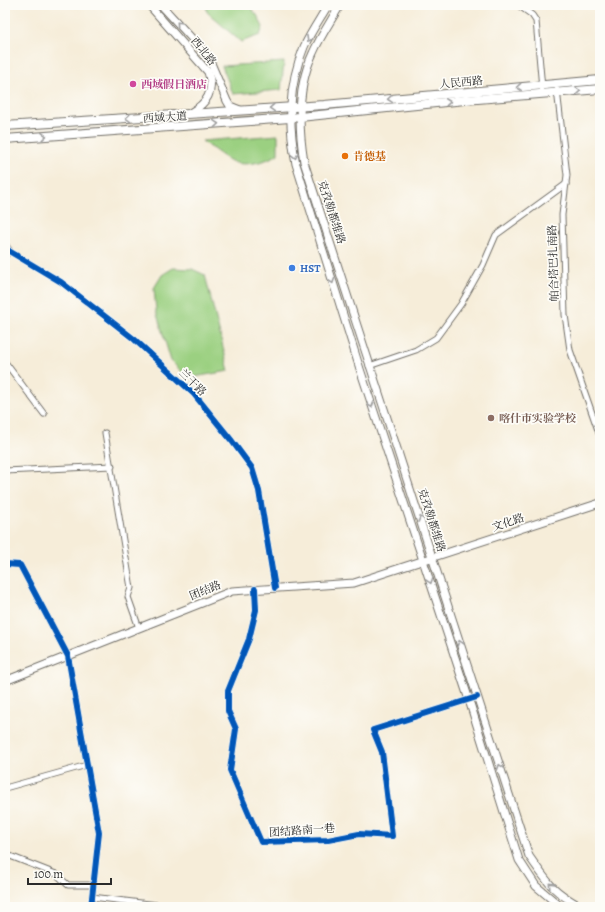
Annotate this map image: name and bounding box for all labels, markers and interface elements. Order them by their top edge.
one-way arrow [176,21,183,29]
street label: 西北路 [187,34,220,69]
one-way arrow [306,35,313,42]
street label: 人民西路 [438,73,484,92]
place label: 西域假日酒店 [141,77,207,92]
marker: 西域假日酒店 [128,79,138,89]
one-way arrow [516,83,522,92]
one-way arrow [574,86,581,95]
one-way arrow [387,95,393,104]
one-way arrow [445,97,451,106]
one-way arrow [268,104,275,113]
street label: 西域大道 [143,108,188,127]
one-way arrow [125,113,131,122]
one-way arrow [213,120,219,129]
one-way arrow [41,131,47,140]
place label: 肯德基 [353,149,386,164]
marker: 肯德基 [340,151,350,161]
one-way arrow [290,153,298,160]
street label: 克孜勒都维路 [314,178,349,246]
street label: 帕合塔巴扎南路 [545,224,562,302]
place label: HST [300,261,321,276]
marker: HST [287,263,297,273]
one-way arrow [327,277,336,284]
street label: 兰干路 [176,365,210,399]
one-way arrow [367,401,375,408]
place label: 喀什市实验学校 [499,411,576,426]
marker: 喀什市实验学校 [486,413,496,423]
street label: 克孜勒都维路 [414,486,449,554]
street label: 文化路 [490,510,526,535]
one-way arrow [417,516,425,523]
street label: 团结路 [187,577,223,604]
one-way arrow [425,578,434,585]
one-way arrow [456,640,465,647]
one-way arrow [496,764,505,771]
street label: 团结路南一巷 [269,821,335,840]
scale bar [28,860,111,886]
text: 100 m [34,866,63,882]
one-way arrow [548,882,555,890]

